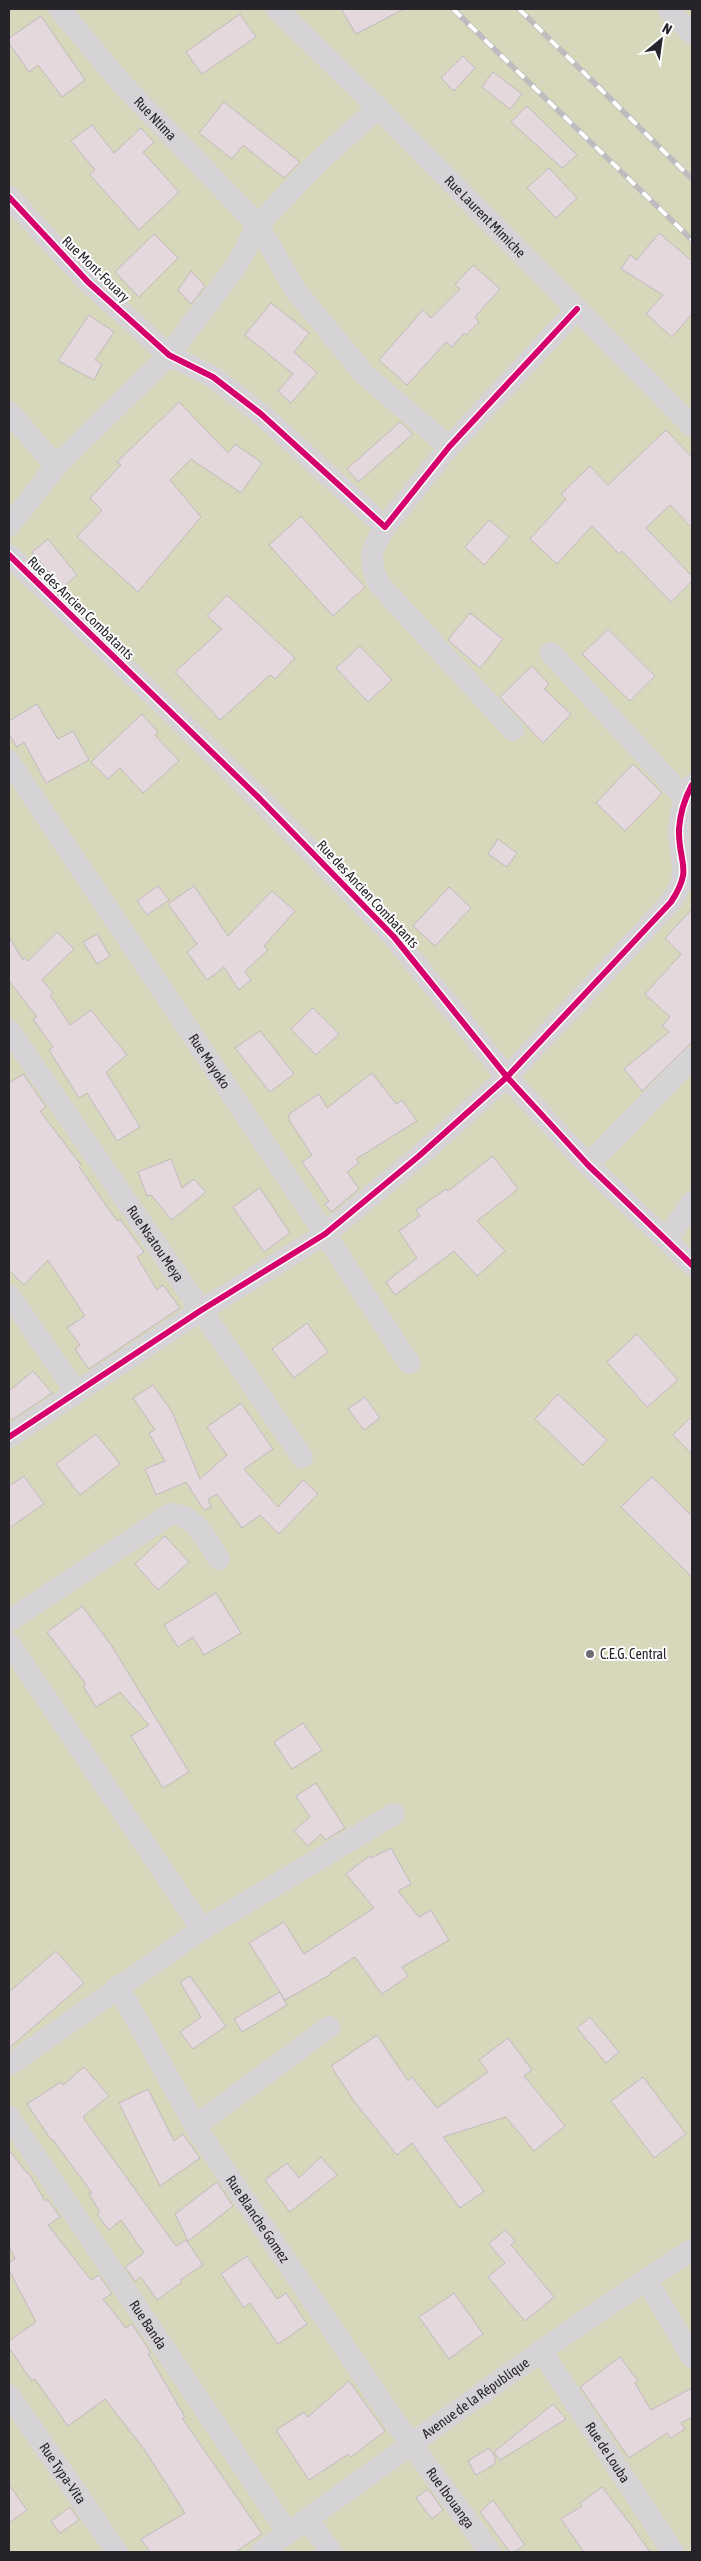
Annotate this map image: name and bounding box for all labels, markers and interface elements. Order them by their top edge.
north arrow [636,15,686,65]
text: N [660,20,675,38]
street label: Rue Ntima [131,94,180,144]
street label: Rue Laurent Mimiche [441,172,529,261]
street label: Rue Mont-Fouary [59,233,133,305]
street label: Rue des Ancien Combatants [25,553,137,663]
street label: Rue des Ancien Combatants [314,837,422,951]
street label: Rue Mayoko [185,1031,234,1092]
street label: Rue Nsatou Meya [124,1202,187,1285]
place label: C.E.G. Central [600,1646,667,1662]
marker: C.E.G. Central [584,1648,596,1660]
street label: Rue Blanche Gomez [223,2172,293,2266]
street label: Rue Banda [126,2297,170,2352]
street label: Avenue de la République [419,2354,532,2442]
street label: Rue de Louba [582,2419,633,2486]
street label: Rue Typa-Vita [36,2440,89,2507]
street label: Rue Ibouanga [423,2464,478,2531]

